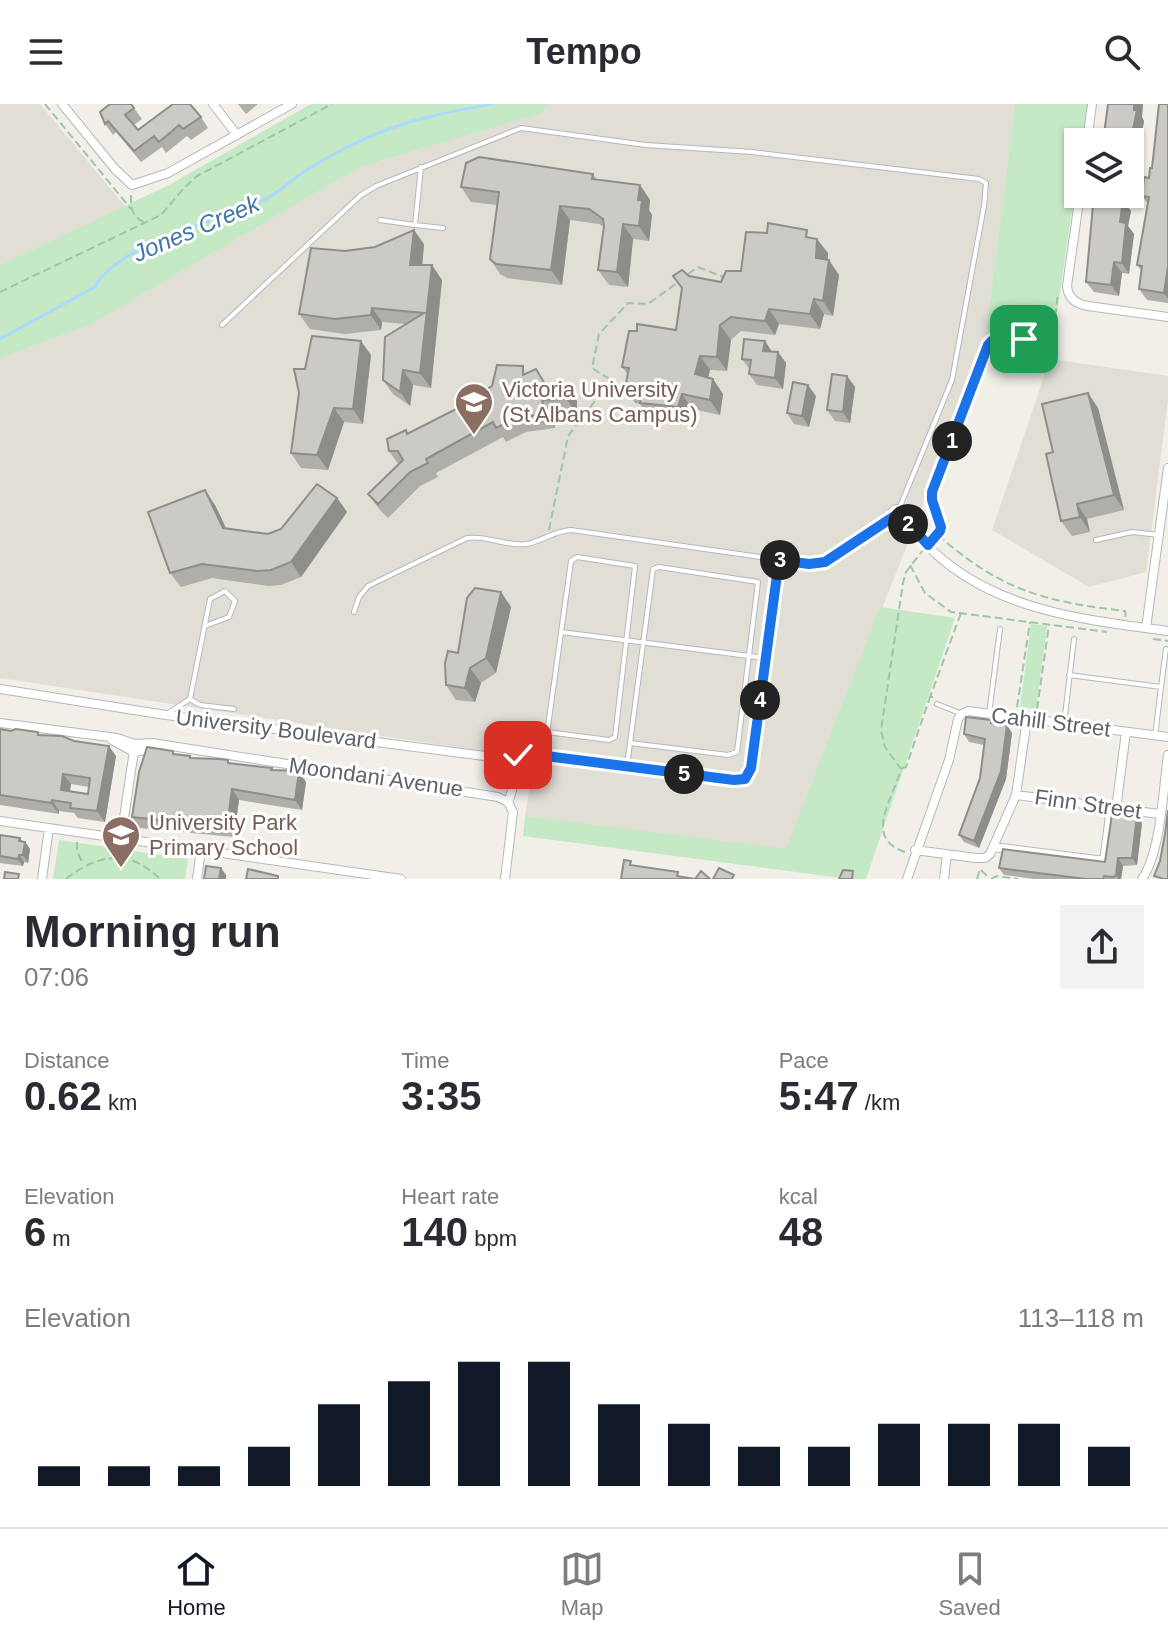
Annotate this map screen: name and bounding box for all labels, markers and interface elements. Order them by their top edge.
icon: menu [24,30,68,74]
icon: search [1100,30,1144,74]
text: Tempo [526,31,642,72]
map controls [1064,128,1144,208]
button: layers [1064,128,1144,208]
water label: Jones Creek [128,188,265,267]
pin [990,305,1058,373]
icon: arrive [1002,317,1046,361]
place label: Victoria University (St Albans Campus) [502,377,698,427]
school or university icon: Victoria University (St Albans Campus) [453,381,495,436]
pin: 1 [932,421,972,461]
text: 1 [946,428,958,453]
pin: 2 [888,504,928,544]
text: 2 [902,511,914,536]
pin: 3 [760,540,800,580]
text: 3 [774,547,786,572]
pin: 4 [740,680,780,720]
text: 4 [754,687,766,712]
street label: Cahill Street [990,702,1112,742]
street label: University Boulevard [174,704,378,754]
pin [484,721,552,789]
icon: check [496,733,540,777]
street label: Moondani Avenue [287,752,465,802]
pin: 5 [664,754,704,794]
text: 5 [678,761,690,786]
street label: Finn Street [1033,784,1143,824]
place label: University Park Primary School [149,810,298,860]
school or university icon: University Park Primary School [100,814,142,869]
button: share [1060,905,1144,989]
text: Morning run [24,907,281,956]
text: 07:06 [24,962,89,992]
text: Distance [24,1048,110,1073]
text: Time [401,1048,449,1073]
text: Pace [779,1048,829,1073]
text: 0.62 [24,1074,102,1118]
text: 3:35 [401,1074,481,1118]
text: 5:47 [779,1074,859,1118]
text: km [102,1090,137,1115]
text: /km [859,1090,900,1115]
text: Elevation [24,1184,115,1209]
text: Heart rate [401,1184,499,1209]
text: kcal [779,1184,818,1209]
text: 6 [24,1210,46,1254]
text: 140 [401,1210,468,1254]
text: 48 [779,1210,823,1254]
text: m [46,1226,71,1251]
text: bpm [468,1226,517,1251]
text: Elevation [24,1303,131,1333]
text: 113–118 m [1018,1303,1144,1333]
tab: Home [167,1547,226,1621]
tab: Map [560,1547,604,1621]
tab: Saved [938,1547,1001,1621]

